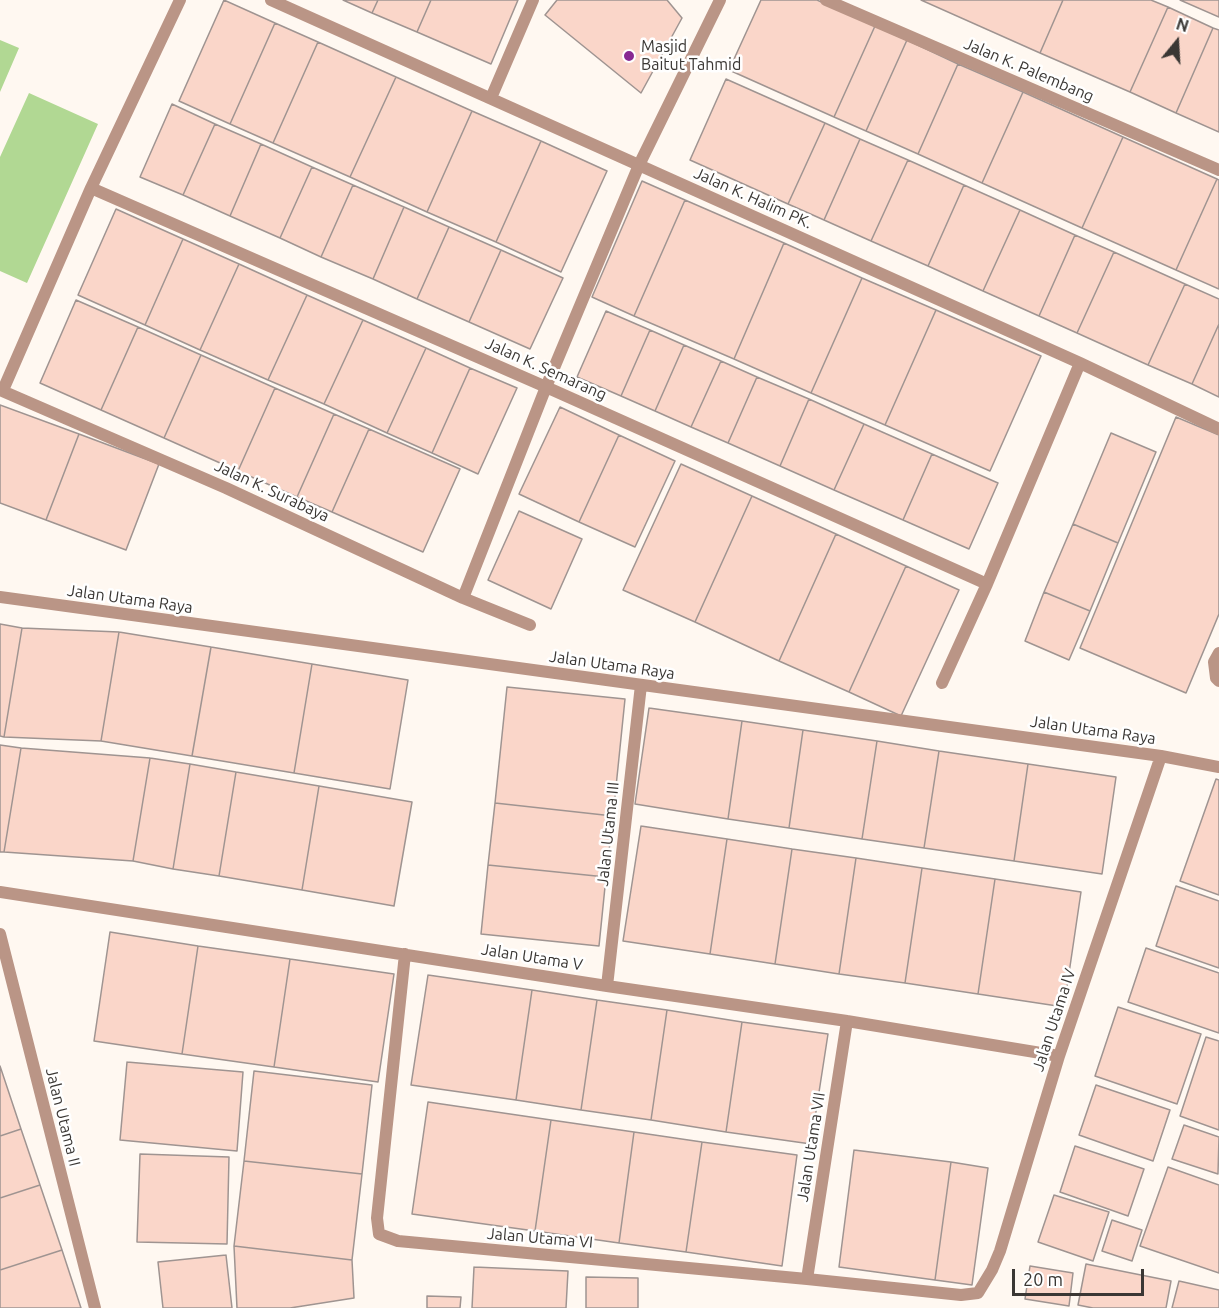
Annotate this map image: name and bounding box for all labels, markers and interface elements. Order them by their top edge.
north arrow [1147,12,1207,72]
text: N [1174,14,1191,35]
street label: Jalan K. Palembang [961,34,1097,106]
place label: Masjid Baitut Tahmid [641,37,741,75]
marker: Masjid Baitut Tahmid [622,49,636,63]
street label: Jalan K. Halim PK. [691,163,815,233]
street label: Jalan K. Semarang [482,334,610,404]
street label: Jalan K. Surabaya [212,456,332,526]
street label: Jalan Utama Raya [66,581,194,617]
street label: Jalan Utama Raya [548,647,676,683]
street label: Jalan Utama Raya [1029,712,1157,748]
street label: Jalan Utama III [593,781,623,887]
street label: Jalan Utama V [480,939,584,975]
street label: Jalan Utama IV [1028,966,1080,1074]
street label: Jalan Utama II [42,1066,84,1168]
street label: Jalan Utama VII [793,1091,829,1203]
street label: Jalan Utama VI [486,1224,594,1252]
scale bar [1015,1257,1147,1295]
text: 20 m [1023,1269,1063,1289]

